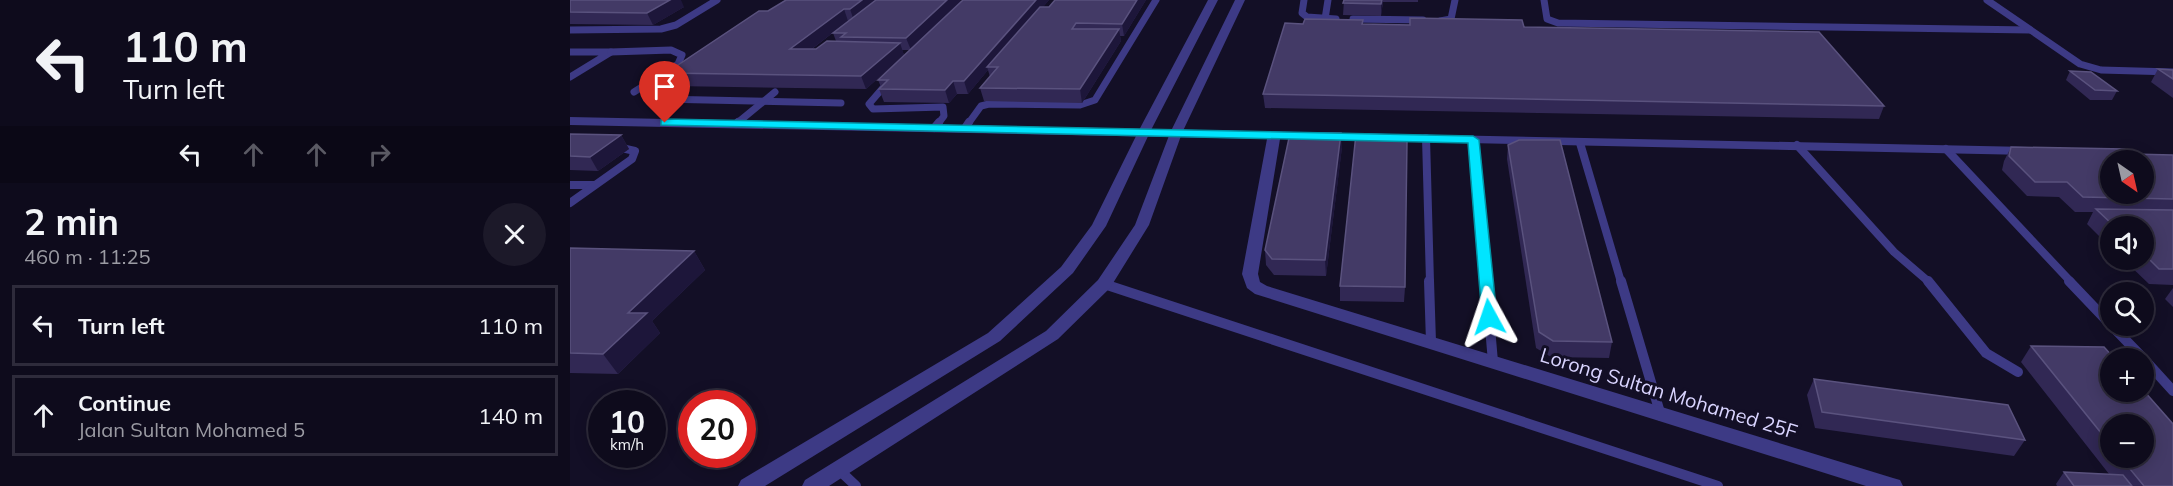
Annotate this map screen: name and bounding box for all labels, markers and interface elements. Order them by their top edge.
text: 110 m [123,20,248,73]
icon: left [24,24,102,102]
pin [639,61,690,123]
icon: arrive [648,70,681,103]
text: Turn left [123,72,225,106]
icon: left [174,138,207,171]
icon: ahead [237,138,270,171]
icon: ahead [300,138,333,171]
icon: right [363,138,396,171]
north arrow [2100,150,2154,204]
map controls [2100,150,2154,468]
text: 2 min [24,199,119,244]
button: close [483,203,546,266]
button: sound [2100,216,2154,270]
text: 460 m · 11:25 [24,244,150,269]
button: search [2100,282,2154,336]
position arrow [1457,285,1521,349]
icon: left [27,309,60,342]
text: Turn left [78,312,165,340]
text: 110 m [478,312,543,340]
street label: Lorong Sultan Mohamed 25F [1537,342,1801,444]
button: + [2100,348,2154,402]
text: Continue [78,389,171,417]
speed limit sign: 20 [678,390,756,468]
icon: ahead [27,399,60,432]
text: 140 m [478,402,543,430]
text: 10 [609,403,645,441]
button: − [2100,414,2154,468]
text: Jalan Sultan Mohamed 5 [78,417,305,442]
text: km/h [610,435,644,454]

